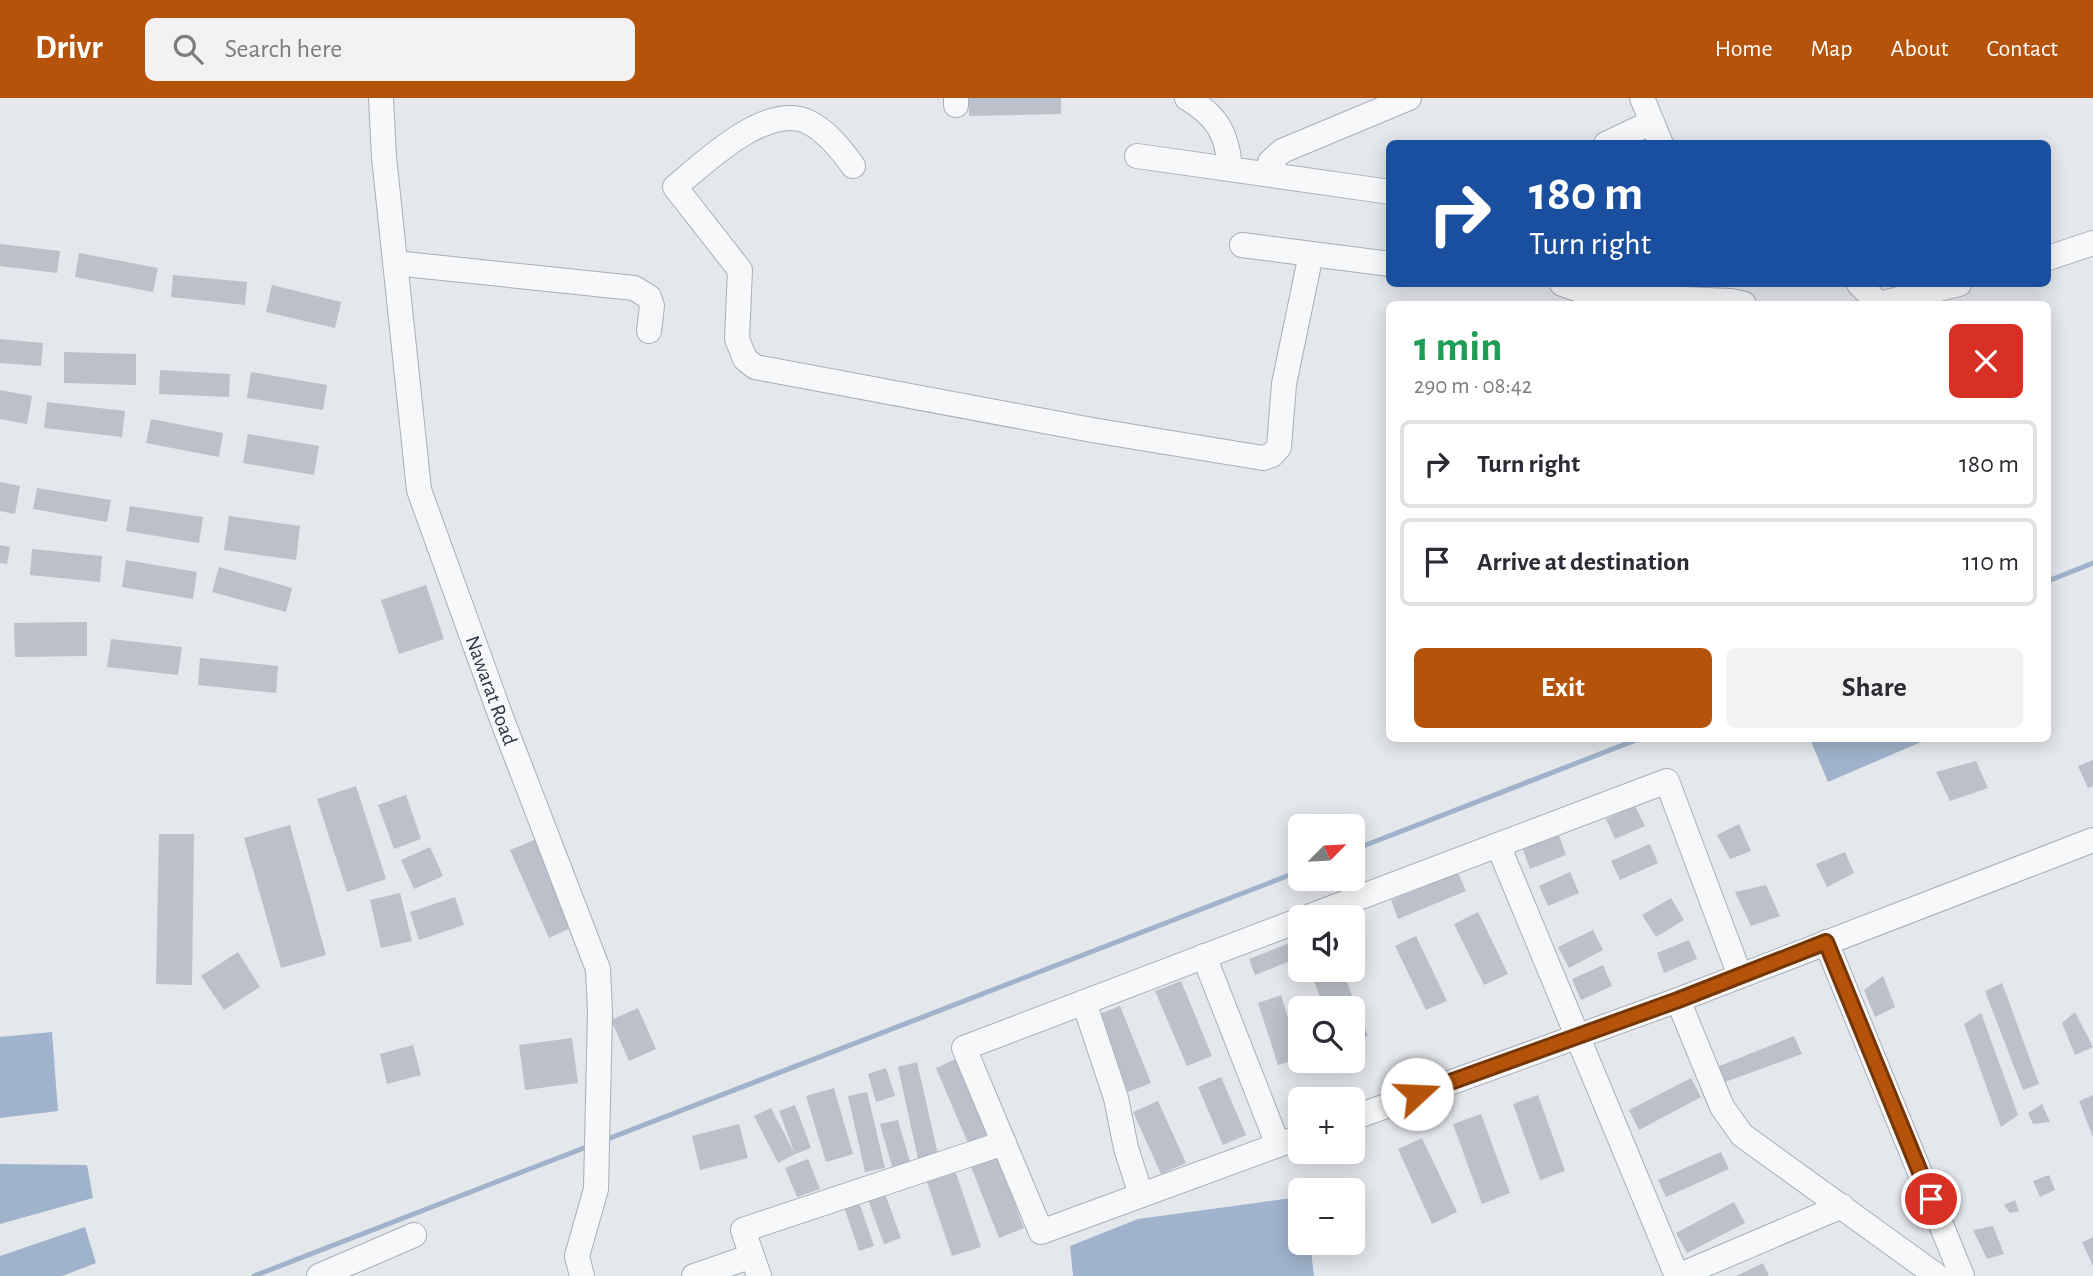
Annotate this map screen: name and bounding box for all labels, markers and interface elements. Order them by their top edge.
search box [145,18,635,81]
icon: search [169,30,207,68]
text: Drivr [35,32,103,65]
text: Search here [225,36,342,62]
text: Home [1715,37,1773,61]
text: Map [1811,37,1853,61]
text: About [1891,37,1948,61]
text: Contact [1986,37,2058,61]
icon: right [1414,168,1505,259]
text: 180 m [1529,170,1643,219]
text: Turn right [1529,228,1651,260]
button: close [1949,324,2023,398]
text: 1 min [1414,326,1503,368]
text: 290 m · 08:42 [1414,375,1532,398]
icon: right [1418,445,1456,483]
text: Turn right [1477,451,1580,477]
text: 180 m [1959,451,2019,477]
icon: arrive [1418,543,1456,581]
text: Arrive at destination [1477,549,1690,575]
text: 110 m [1962,549,2019,575]
street label: Nawarat Road [462,633,521,748]
button: Exit [1414,648,1712,728]
button: Share [1726,648,2023,728]
north arrow [1288,814,1365,891]
map controls [1288,814,1365,1255]
button: sound [1288,905,1365,982]
button: search [1288,996,1365,1073]
position arrow [1380,1057,1454,1131]
button: + [1288,1087,1365,1164]
pin [1901,1169,1961,1229]
button: − [1288,1178,1365,1255]
icon: arrive [1912,1180,1950,1218]

